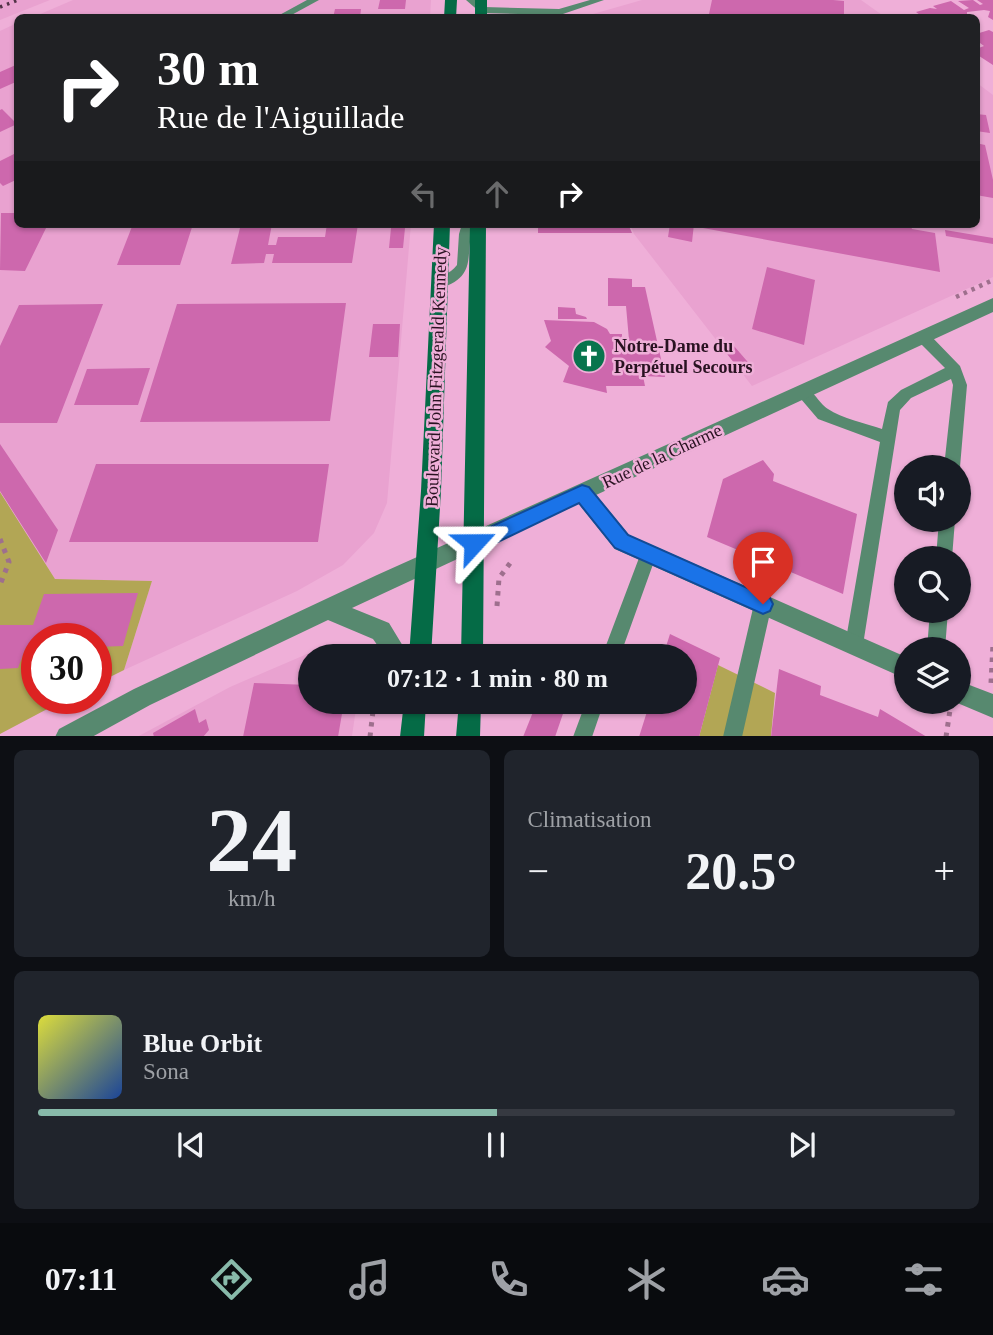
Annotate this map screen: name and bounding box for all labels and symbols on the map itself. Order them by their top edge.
street label: Boulevard John Fitzgerald Kennedy [421,247,451,507]
place label: Notre-Dame du Perpétuel Secours [614,336,752,377]
church icon: Notre-Dame du Perpétuel Secours [570,337,608,375]
street label: Rue de la Charme [599,420,725,492]
position arrow [437,506,511,580]
pin [733,532,793,604]
speed limit sign: 30 [21,623,112,714]

